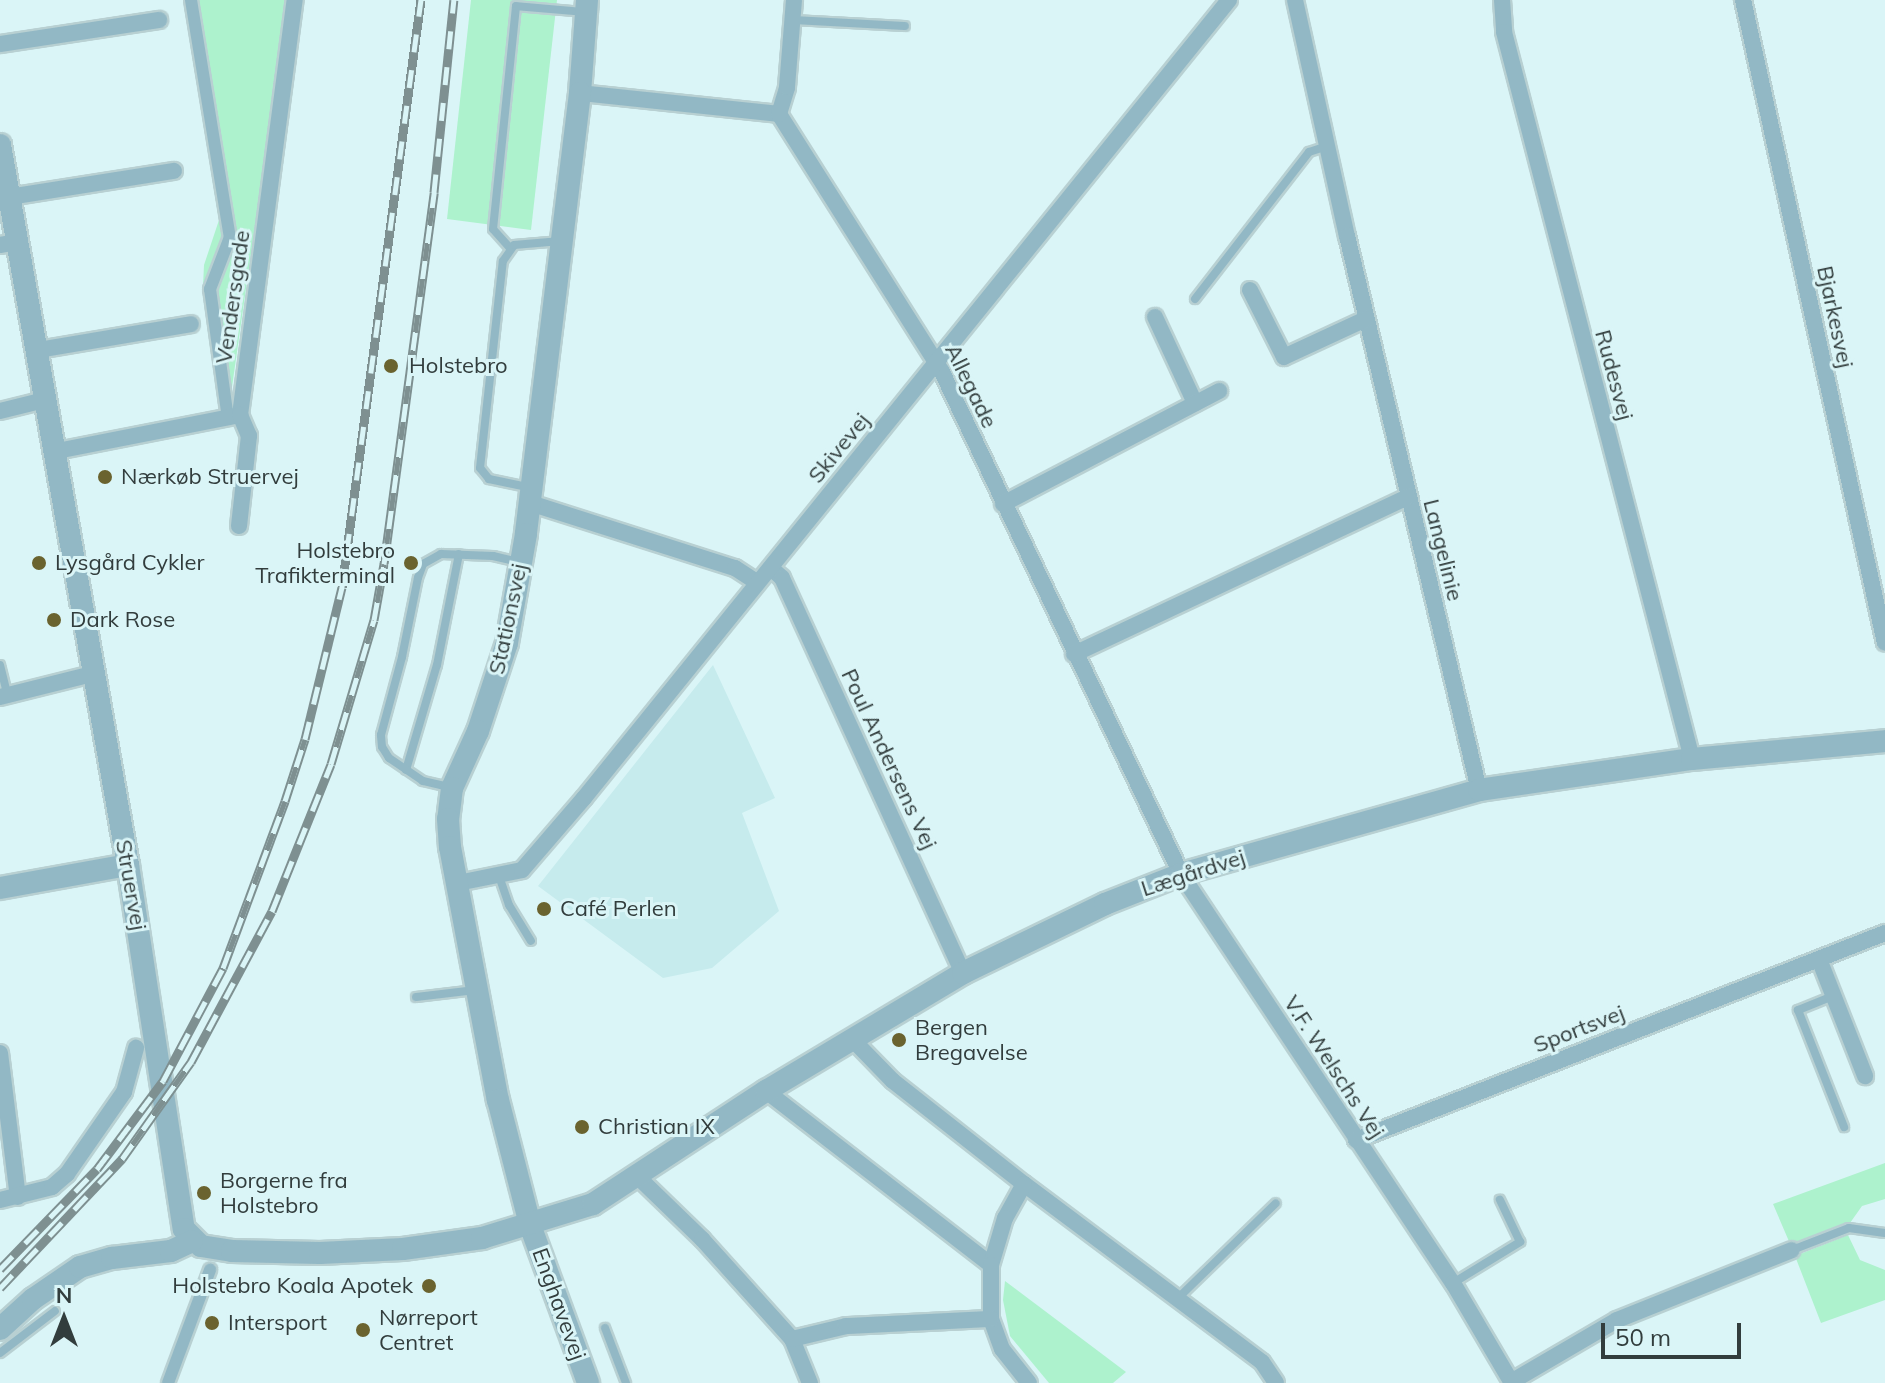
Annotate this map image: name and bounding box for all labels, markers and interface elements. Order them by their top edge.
street label: Vendersgade [211,229,255,365]
street label: Bjarkesvej [1811,263,1859,371]
street label: Rudesvej [1589,327,1639,423]
street label: Allegade [939,340,1003,432]
place label: Holstebro [409,353,508,379]
marker: Holstebro [380,355,402,377]
street label: Skivevej [803,408,875,488]
place label: Nærkøb Struervej [121,464,299,490]
marker: Nærkøb Struervej [96,468,114,486]
street label: Langelinie [1418,496,1468,604]
place label: Holstebro Trafikterminal [255,537,395,588]
place label: Lysgård Cykler [55,550,204,576]
marker: Lysgård Cykler [30,554,48,572]
marker: Holstebro Trafikterminal [402,554,420,572]
street label: Stationsvej [483,561,533,677]
place label: Dark Rose [70,607,175,633]
marker: Dark Rose [45,611,63,629]
street label: Poul Andersens Vej [836,665,942,853]
street label: Struervej [110,838,152,932]
street label: Lægårdvej [1138,844,1248,902]
place label: Café Perlen [560,896,677,922]
marker: Café Perlen [535,900,553,918]
street label: V.F. Welschs Vej [1278,991,1390,1143]
street label: Sportsvej [1530,1000,1628,1058]
place label: Bergen Bregavelse [915,1014,1028,1066]
marker: Bergen Bregavelse [890,1031,908,1049]
place label: Christian IX [598,1114,715,1140]
marker: Christian IX [573,1118,591,1136]
place label: Borgerne fra Holstebro [220,1167,348,1218]
marker: Borgerne fra Holstebro [195,1184,213,1202]
street label: Enghavevej [527,1244,591,1364]
place label: Holstebro Koala Apotek [172,1273,413,1299]
marker: Holstebro Koala Apotek [420,1277,438,1295]
north arrow [24,1279,104,1359]
text: N [56,1281,72,1309]
place label: Nørreport Centret [379,1304,478,1356]
scale bar [1605,1307,1745,1357]
place label: Intersport [228,1310,327,1336]
marker: Intersport [203,1314,221,1332]
marker: Nørreport Centret [354,1321,372,1339]
text: 50 m [1615,1322,1671,1352]

